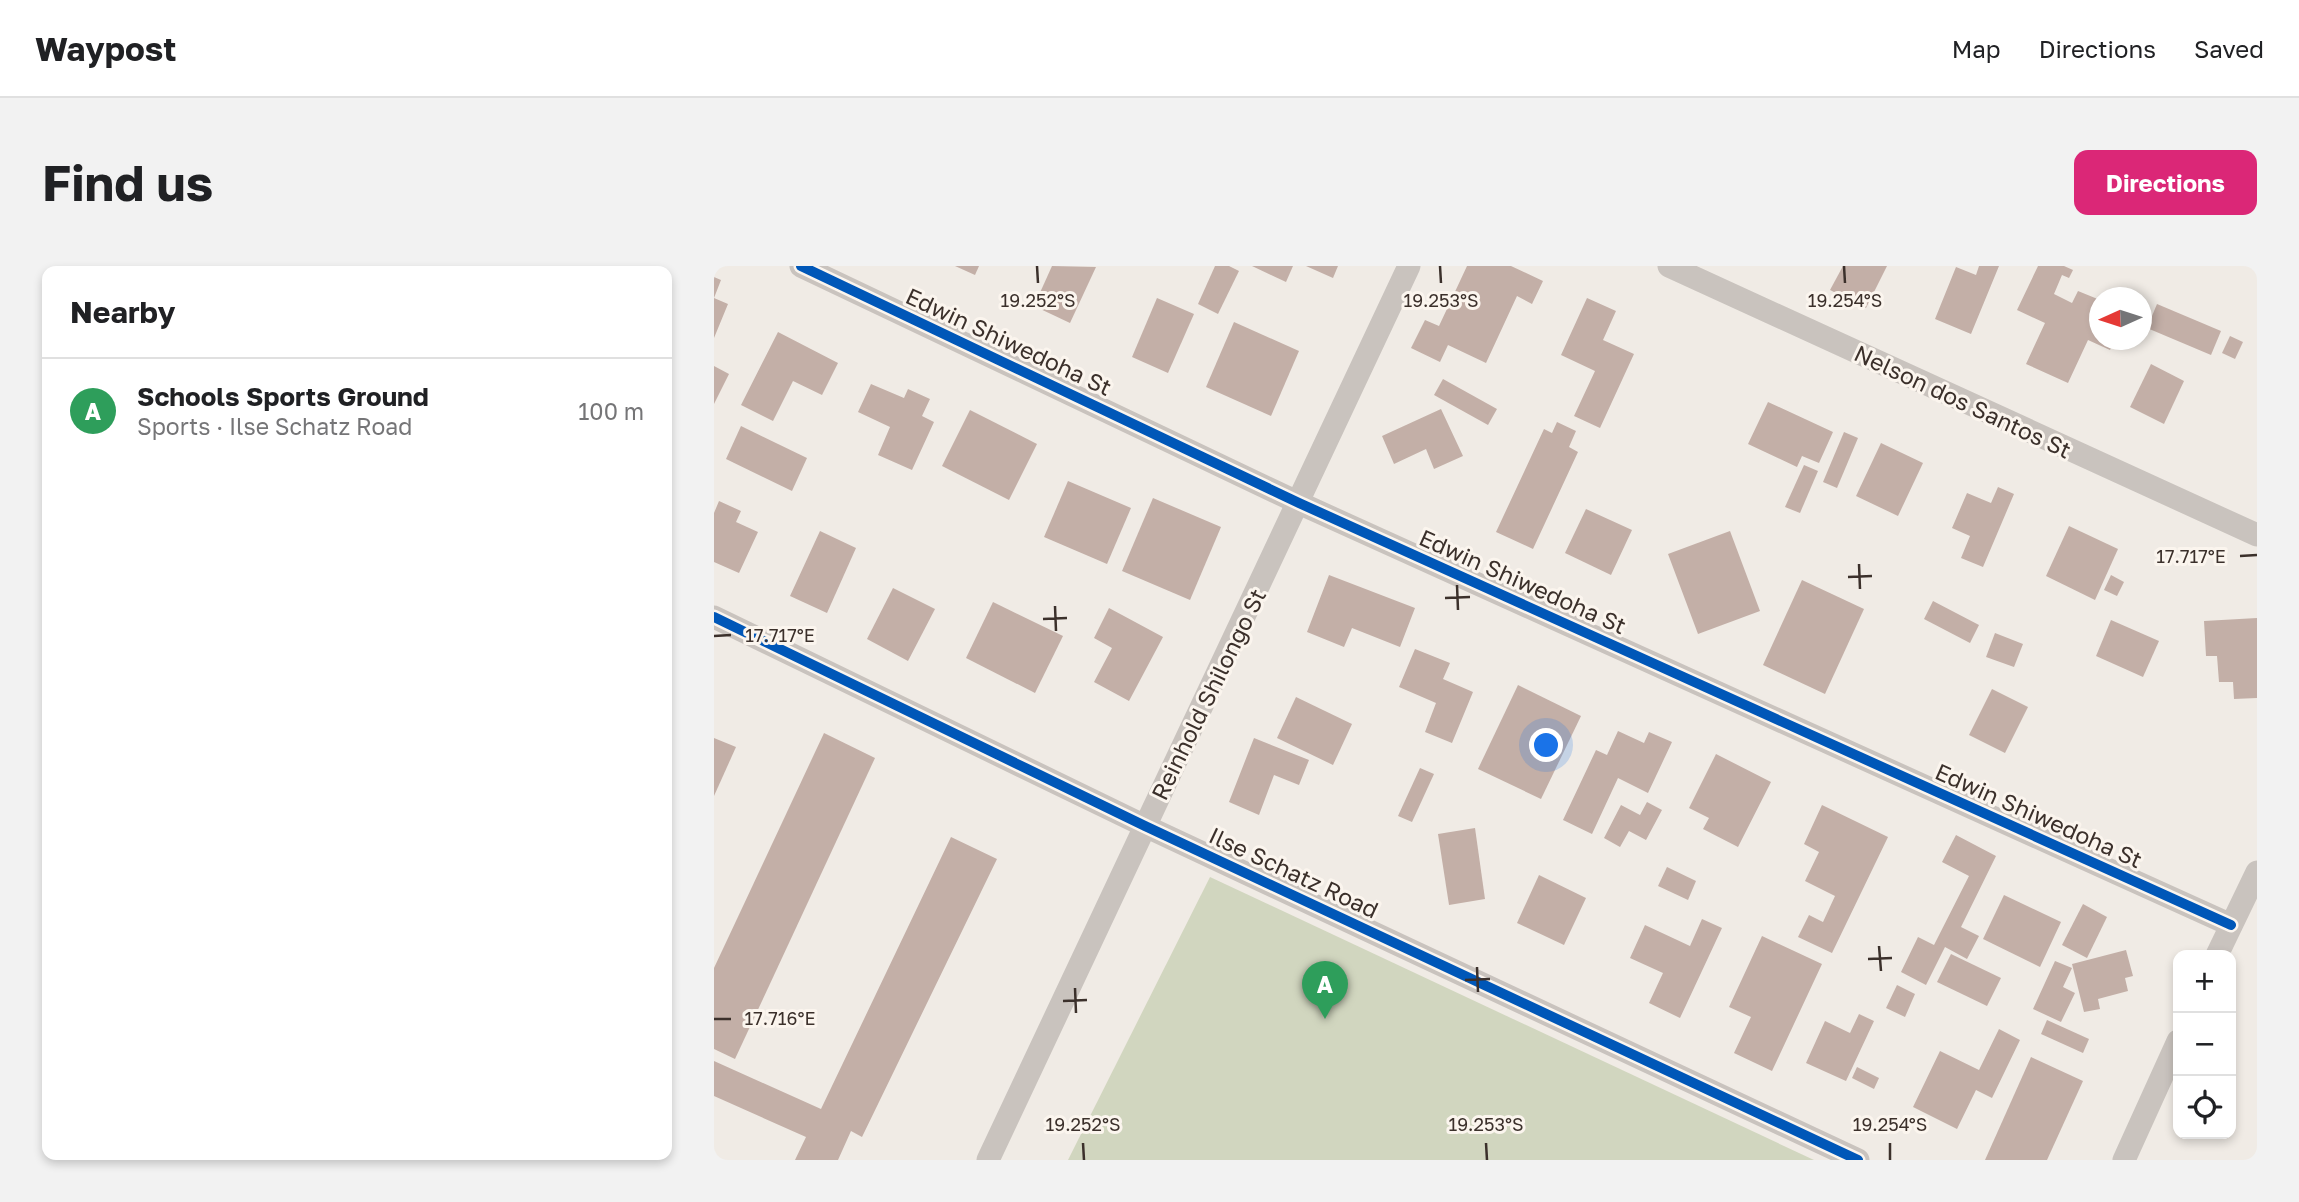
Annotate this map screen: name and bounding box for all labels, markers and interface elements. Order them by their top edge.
text: Waypost [35,29,176,68]
text: Map [1952,34,2001,63]
text: Directions [2039,34,2156,63]
text: Saved [2194,34,2264,63]
button: Directions [2074,150,2257,215]
text: Find us [42,153,213,212]
street label: Edwin Shiwedoha St [902,281,1116,401]
north arrow [2089,287,2152,350]
text: 19.252°S [1001,289,1075,311]
text: 19.253°S [1404,289,1478,311]
text: 19.254°S [1808,289,1882,311]
text: Nearby [70,294,175,330]
street label: Nelson dos Santos St [1850,338,2076,464]
text: Schools Sports Ground [137,381,429,412]
text: A [85,397,101,425]
text: 100 m [578,397,644,425]
text: Sports · Ilse Schatz Road [137,412,412,440]
street label: Edwin Shiwedoha St [1415,523,1631,639]
text: 17.717°E [2156,545,2226,567]
street label: Reinhold Shilongo St [1145,584,1271,804]
text: 17.717°E [745,624,815,646]
your location [1529,728,1563,762]
street label: Edwin Shiwedoha St [1931,757,2147,873]
street label: Ilse Schatz Road [1205,821,1383,923]
map controls [2173,950,2236,1139]
button: + [2173,950,2236,1013]
pin: A [1302,961,1348,1019]
text: 17.716°E [745,1007,815,1029]
button: − [2173,1013,2236,1076]
button: locate [2173,1076,2236,1139]
text: 19.252°S [1046,1113,1120,1135]
text: 19.253°S [1449,1113,1523,1135]
text: 19.254°S [1853,1113,1927,1135]

